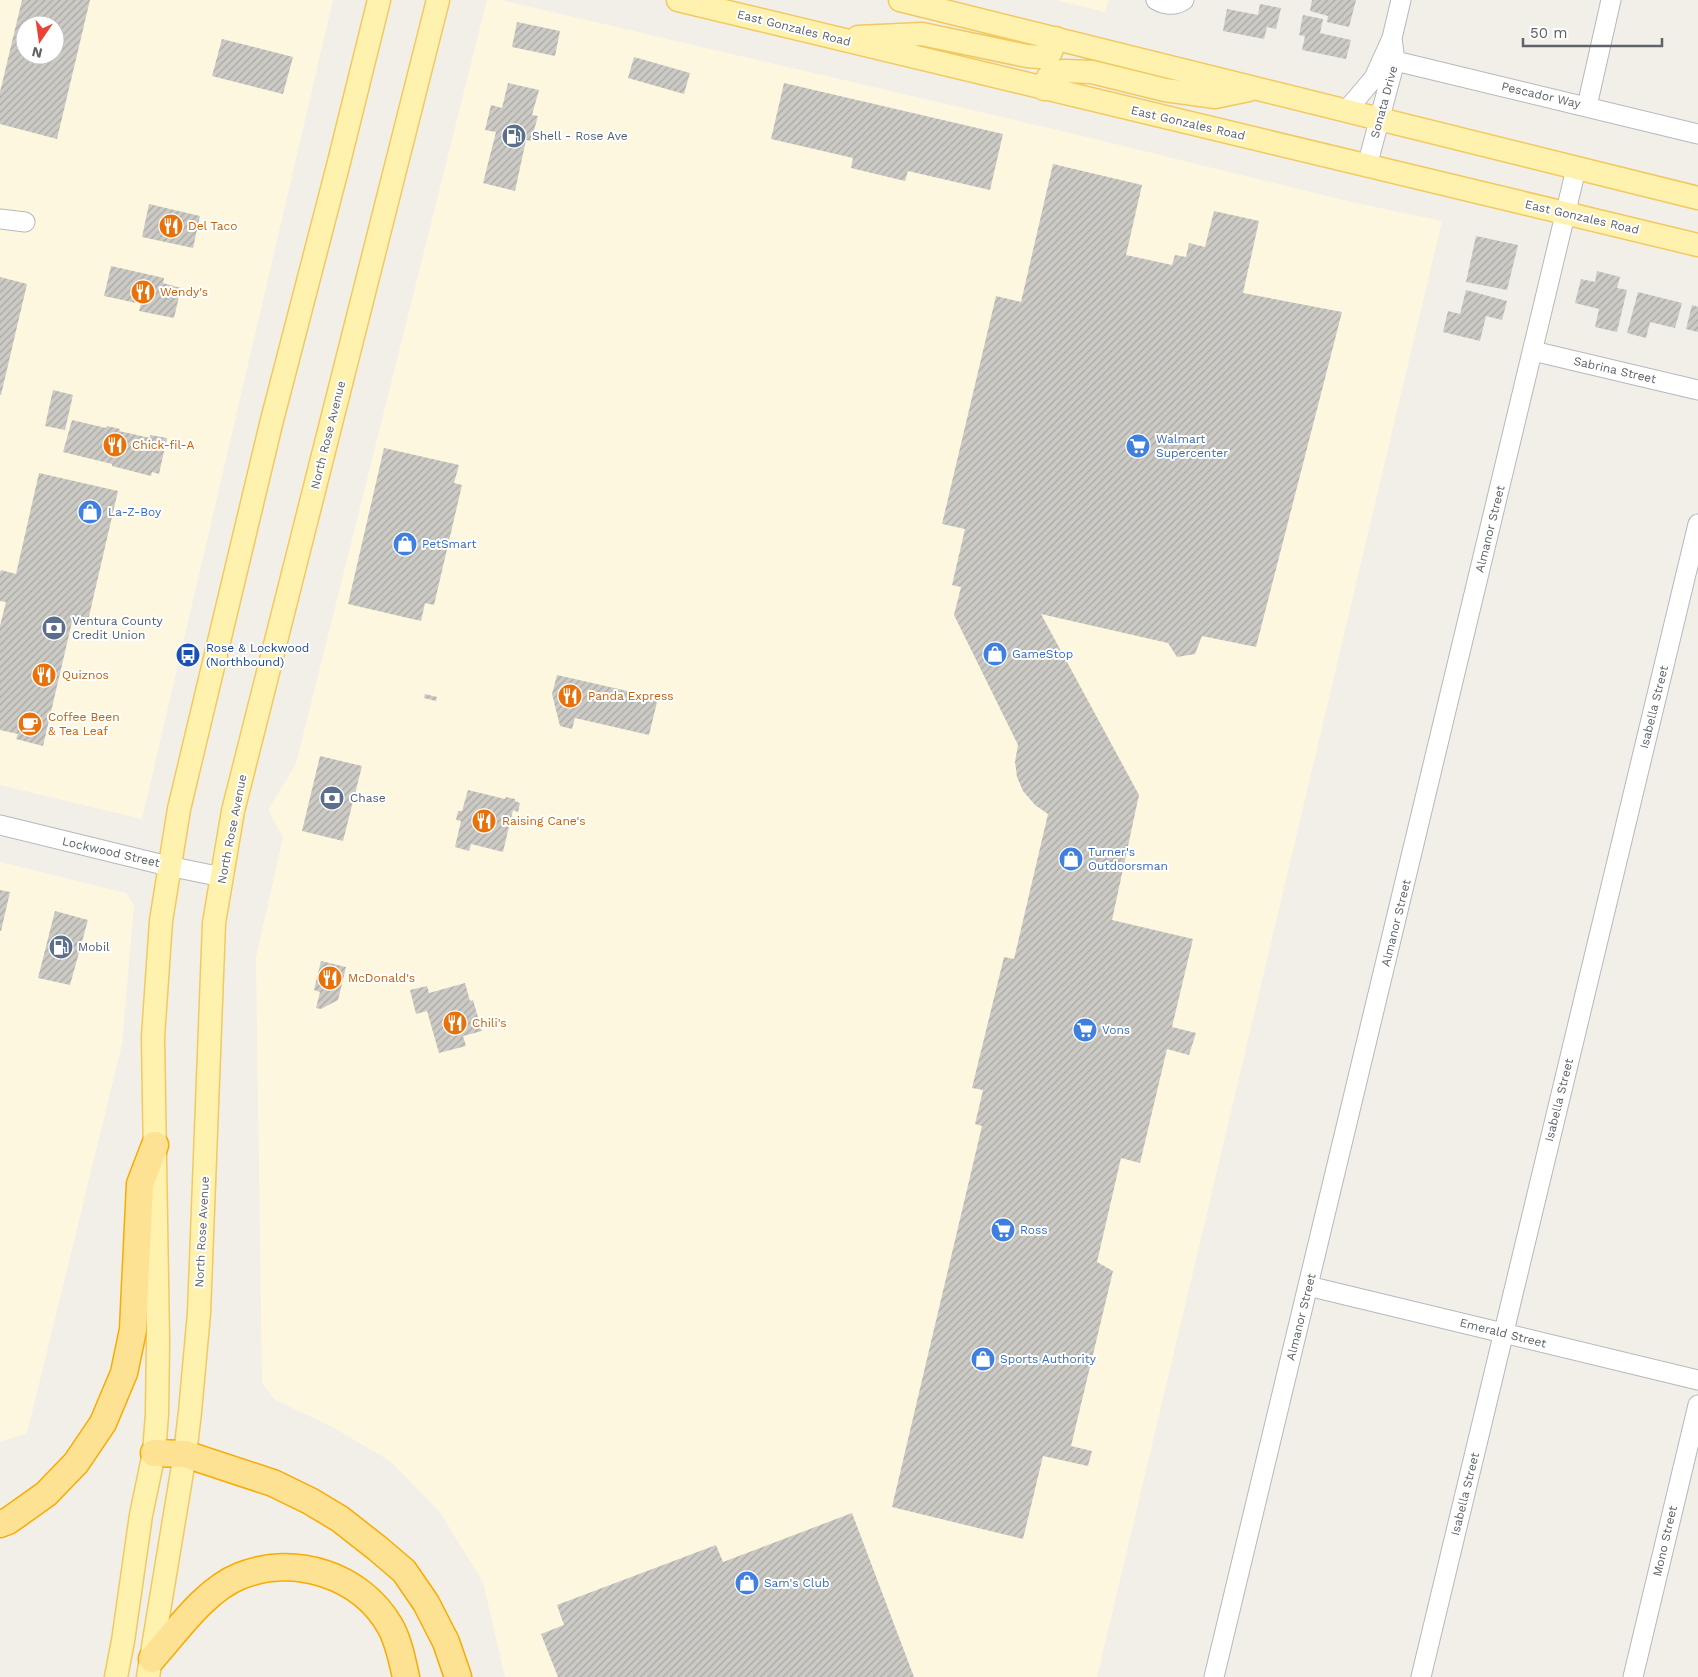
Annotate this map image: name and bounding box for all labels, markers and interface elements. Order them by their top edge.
street label: East Gonzales Road [736,7,852,49]
north arrow [15,15,65,65]
scale bar [1523,15,1662,47]
text: 50 m [1530,24,1567,42]
text: N [30,44,44,62]
street label: Sonata Drive [1368,64,1400,140]
street label: Pescador Way [1500,79,1583,111]
street label: East Gonzales Road [1130,103,1246,143]
fuel station icon: Shell - Rose Ave [501,123,527,149]
place label: Shell - Rose Ave [532,129,628,143]
street label: East Gonzales Road [1524,197,1640,237]
restaurant icon: Del Taco [158,213,184,239]
place label: Del Taco [188,219,237,233]
restaurant icon: Wendy's [130,279,156,305]
place label: Wendy's [160,285,208,299]
street label: Sabrina Street [1572,354,1658,386]
street label: North Rose Avenue [308,379,348,491]
restaurant icon: Chick-fil-A [102,432,128,458]
place label: Walmart Supercenter [1156,432,1228,460]
supermarket icon: Walmart Supercenter [1125,433,1151,459]
place label: Chick-fil-A [132,438,194,452]
street label: Almanor Street [1472,484,1508,574]
shop icon: La-Z-Boy [77,499,103,525]
place label: La-Z-Boy [108,505,162,519]
shop icon: PetSmart [392,531,418,557]
place label: PetSmart [422,537,476,551]
place label: Ventura County Credit Union [72,614,163,642]
bank icon: Ventura County Credit Union [41,615,67,641]
place label: Rose & Lockwood (Northbound) [206,641,309,669]
shop icon: GameStop [982,641,1008,667]
bus stop icon: Rose & Lockwood (Northbound) [175,642,201,668]
place label: GameStop [1012,647,1073,661]
restaurant icon: Quiznos [31,662,57,688]
street label: Isabella Street [1637,664,1671,750]
place label: Quiznos [62,668,109,682]
restaurant icon: Panda Express [557,683,583,709]
place label: Panda Express [588,689,674,703]
place label: Coffee Been & Tea Leaf [48,710,120,738]
cafe icon: Coffee Been & Tea Leaf [17,711,43,737]
street label: North Rose Avenue [215,773,250,885]
bank icon: Chase [319,785,345,811]
place label: Chase [350,791,386,805]
restaurant icon: Raising Cane's [471,808,497,834]
place label: Raising Cane's [502,814,586,828]
street label: Lockwood Street [61,834,161,870]
place label: Turner's Outdoorsman [1088,845,1168,873]
shop icon: Turner's Outdoorsman [1058,846,1084,872]
street label: Almanor Street [1378,878,1414,968]
fuel station icon: Mobil [48,934,74,960]
place label: Mobil [78,940,110,954]
restaurant icon: McDonald's [317,965,343,991]
place label: McDonald's [348,971,415,985]
restaurant icon: Chili's [442,1010,468,1036]
place label: Chili's [472,1016,507,1030]
supermarket icon: Vons [1072,1017,1098,1043]
place label: Vons [1102,1023,1130,1037]
street label: Isabella Street [1542,1057,1576,1143]
street label: North Rose Avenue [192,1176,212,1288]
supermarket icon: Ross [990,1217,1016,1243]
place label: Ross [1020,1223,1048,1237]
street label: Almanor Street [1283,1272,1319,1362]
street label: Emerald Street [1458,1315,1548,1351]
shop icon: Sports Authority [970,1346,996,1372]
place label: Sports Authority [1000,1352,1097,1366]
street label: Isabella Street [1448,1451,1482,1537]
street label: Mono Street [1650,1504,1680,1578]
shop icon: Sam's Club [734,1570,760,1596]
place label: Sam's Club [764,1576,829,1590]

